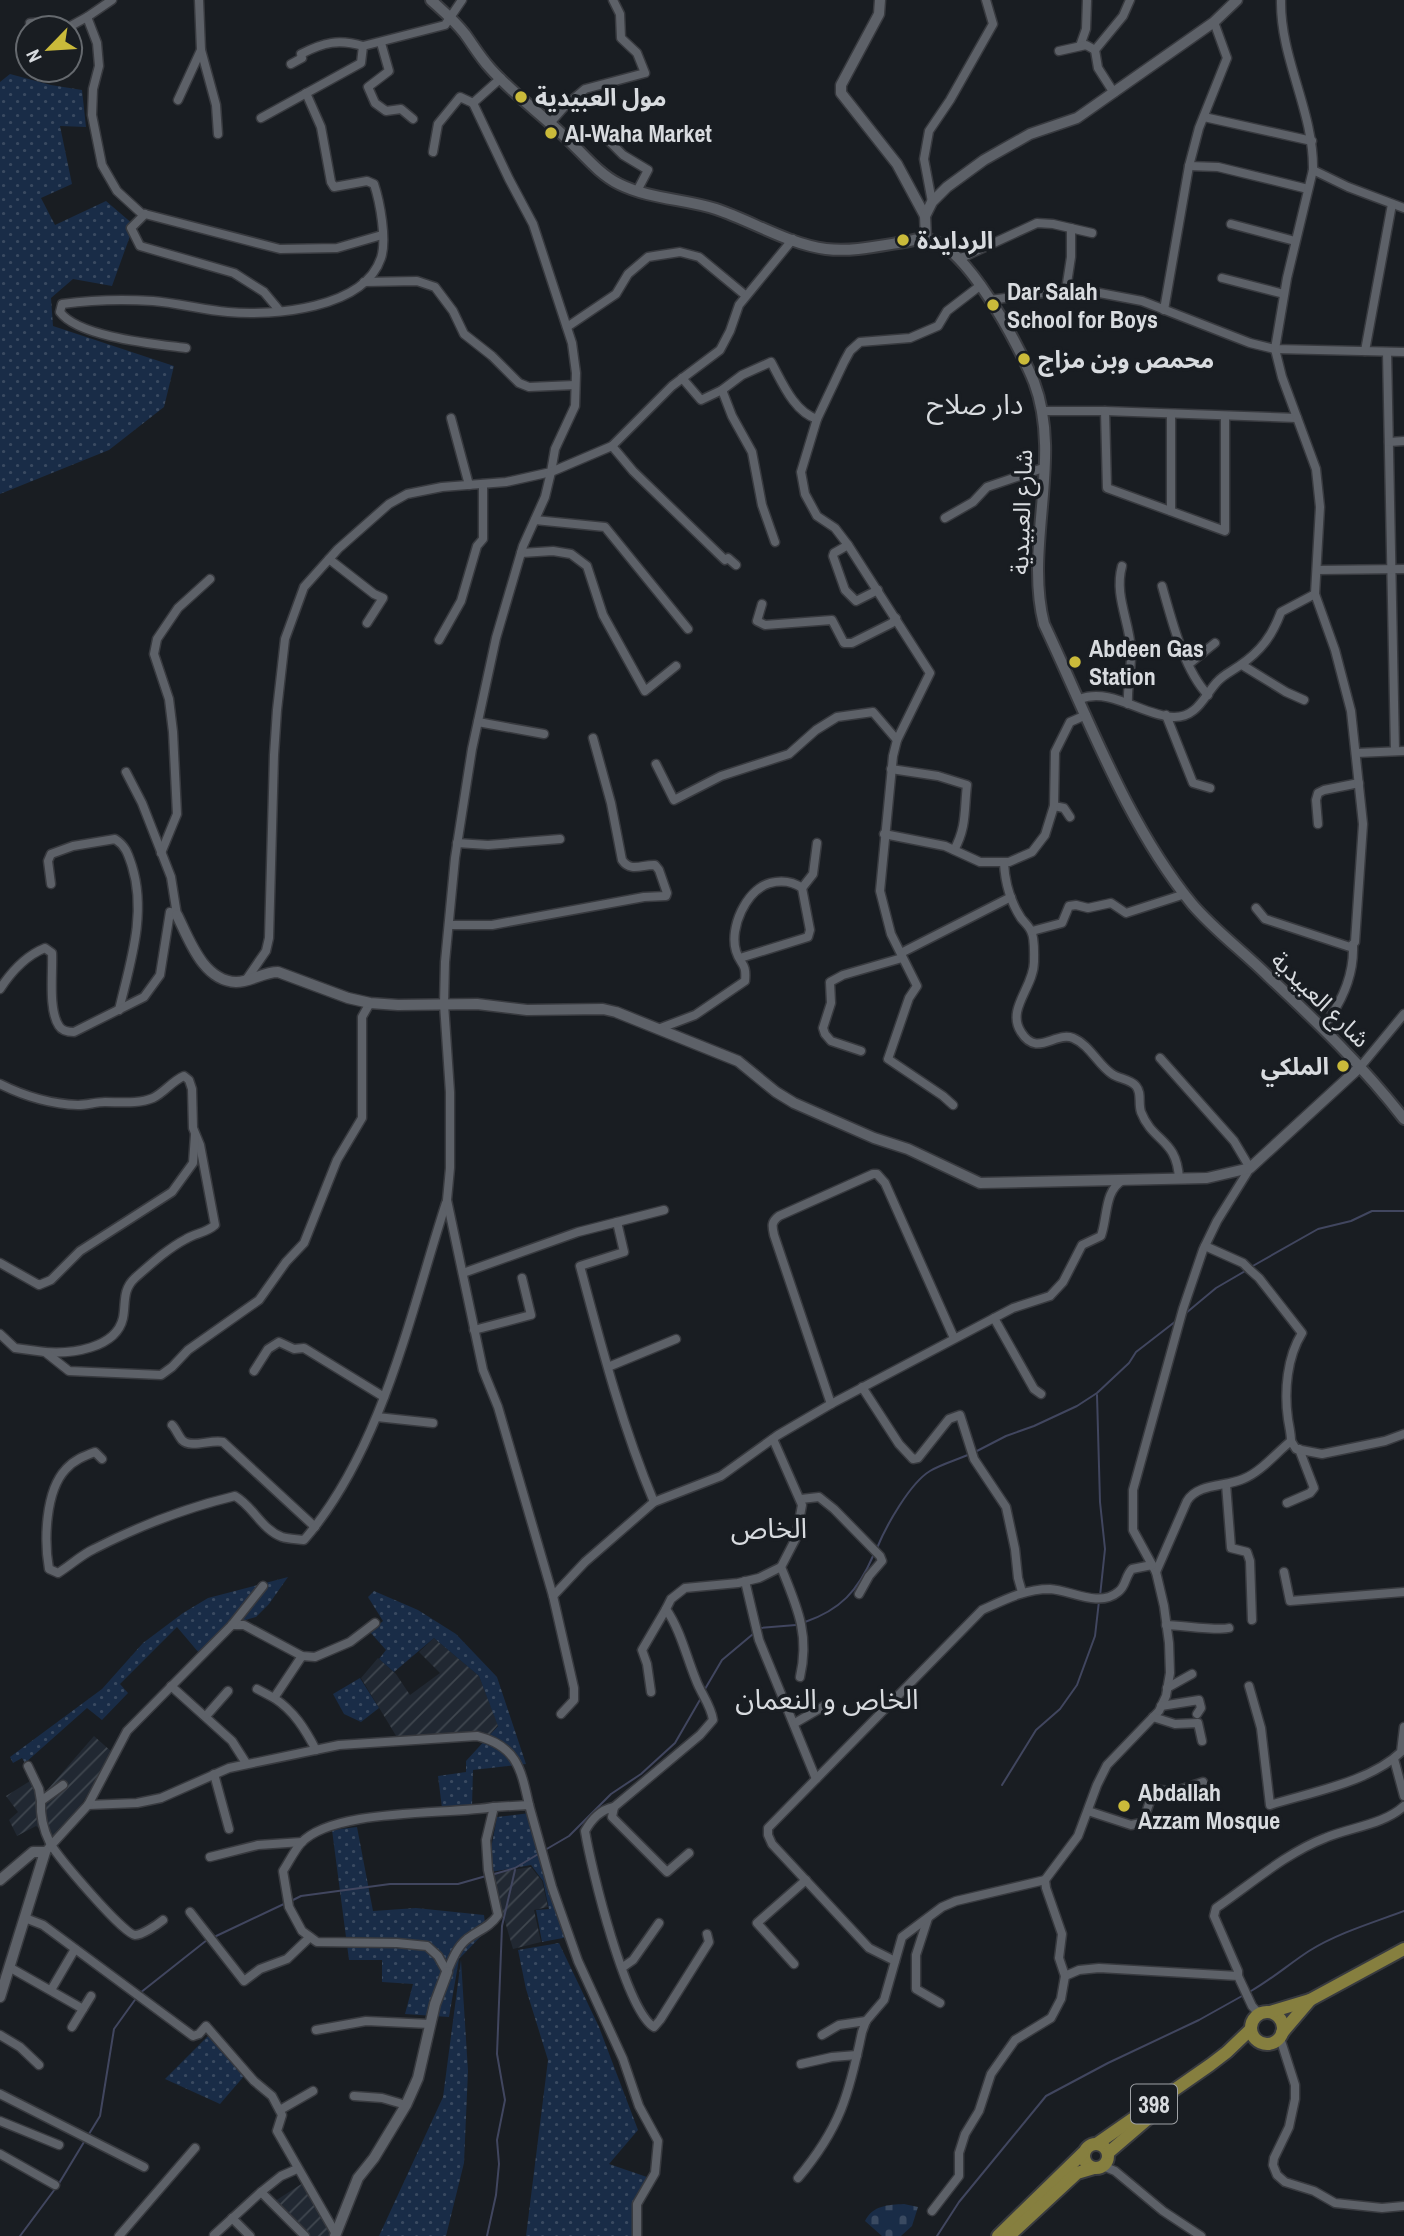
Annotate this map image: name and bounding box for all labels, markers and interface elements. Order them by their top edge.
north arrow [14,14,84,84]
text: N [19,46,48,67]
place label: مول العبيدية [535,81,666,113]
marker: مول العبيدية [513,89,529,105]
place label: Al-Waha Market [565,117,712,149]
marker: Al-Waha Market [543,125,559,141]
place label: الردايدة [917,224,993,256]
marker: الردايدة [895,232,911,248]
place label: Dar Salah School for Boys [1007,275,1158,335]
marker: Dar Salah School for Boys [985,297,1001,313]
place label: محمص وبن مزاج [1038,343,1214,377]
marker: محمص وبن مزاج [1016,351,1032,367]
district label: دار صلاح [927,385,1023,425]
street label: شارع العبيدية [1003,449,1041,575]
place label: Abdeen Gas Station [1089,632,1204,692]
marker: Abdeen Gas Station [1067,654,1083,670]
street label: شارع العبيدية [1263,944,1377,1056]
place label: الملكي [1261,1050,1329,1087]
marker: الملكي [1335,1058,1351,1074]
district label: الخاص [731,1509,807,1547]
district label: الخاص و النعمان [735,1680,919,1718]
place label: Abdallah Azzam Mosque [1138,1776,1280,1836]
marker: Abdallah Azzam Mosque [1116,1798,1132,1814]
road number: 398 [1131,2084,1177,2124]

